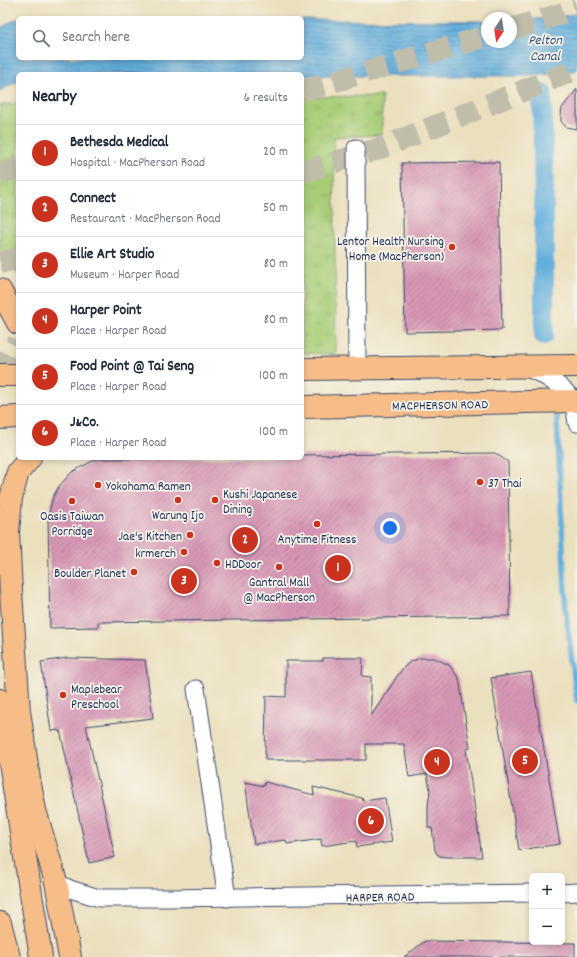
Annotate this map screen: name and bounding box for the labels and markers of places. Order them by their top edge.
place label: Lentor Health Nursing Home (MacPherson) [337,233,444,267]
marker: Lentor Health Nursing Home (MacPherson) [447,242,457,252]
place label: 37 Thai [488,475,522,494]
marker: 37 Thai [475,477,485,487]
place label: Yokohama Ramen [106,478,191,497]
marker: Yokohama Ramen [93,480,103,490]
place label: Kushi Japanese Dining [223,486,298,520]
marker: Warung Ijo [173,495,183,505]
marker: Kushi Japanese Dining [210,495,220,505]
marker: Oasis Taiwan Porridge [67,496,77,506]
place label: Warung Ijo [152,507,204,526]
place label: Oasis Taiwan Porridge [40,508,104,542]
marker: Anytime Fitness [312,519,322,529]
pin: 2 [232,525,258,555]
place label: Jae's Kitchen [118,528,182,547]
marker: Jae's Kitchen [185,530,195,540]
place label: Anytime Fitness [278,531,356,550]
place label: krmerch [135,545,176,564]
marker: krmerch [179,547,189,557]
pin: 1 [325,553,351,583]
place label: HDDoor [225,556,262,575]
marker: HDDoor [212,558,222,568]
marker: Gantral Mall @ MacPherson [274,562,284,572]
place label: Boulder Planet [54,565,126,584]
pin: 3 [171,566,197,596]
marker: Boulder Planet [129,567,139,577]
place label: Gantral Mall @ MacPherson [243,574,315,608]
place label: Maplebear Preschool [71,681,122,715]
marker: Maplebear Preschool [58,690,68,700]
pin: 5 [512,746,538,776]
pin: 4 [424,747,450,777]
pin: 6 [358,806,384,836]

